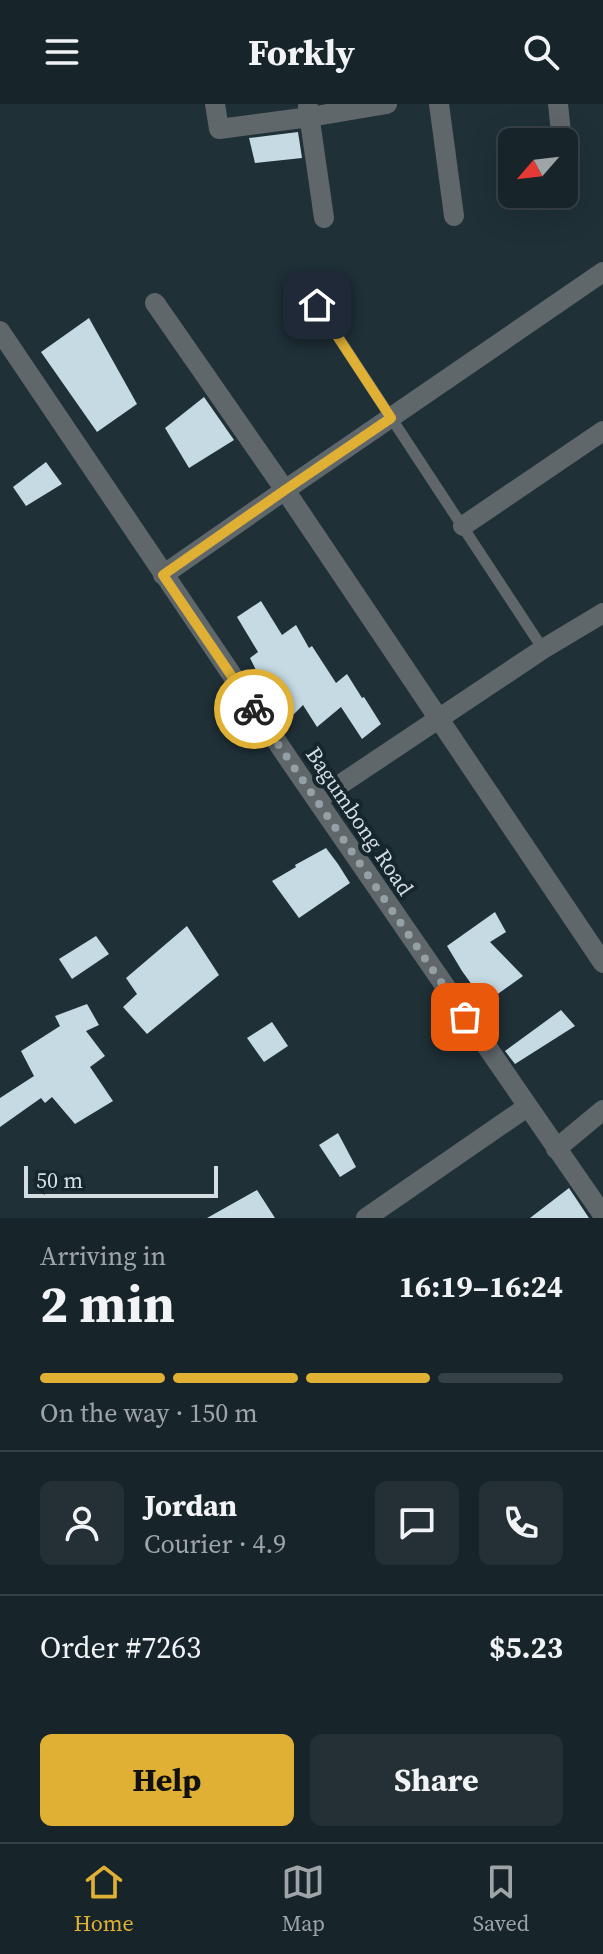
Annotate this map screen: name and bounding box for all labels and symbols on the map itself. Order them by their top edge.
north arrow [498,128,578,208]
pin [283,271,351,339]
courier [214,669,294,749]
street label: Bagumbong Road [299,741,421,902]
pin [431,983,499,1051]
scale bar [24,1162,218,1198]

